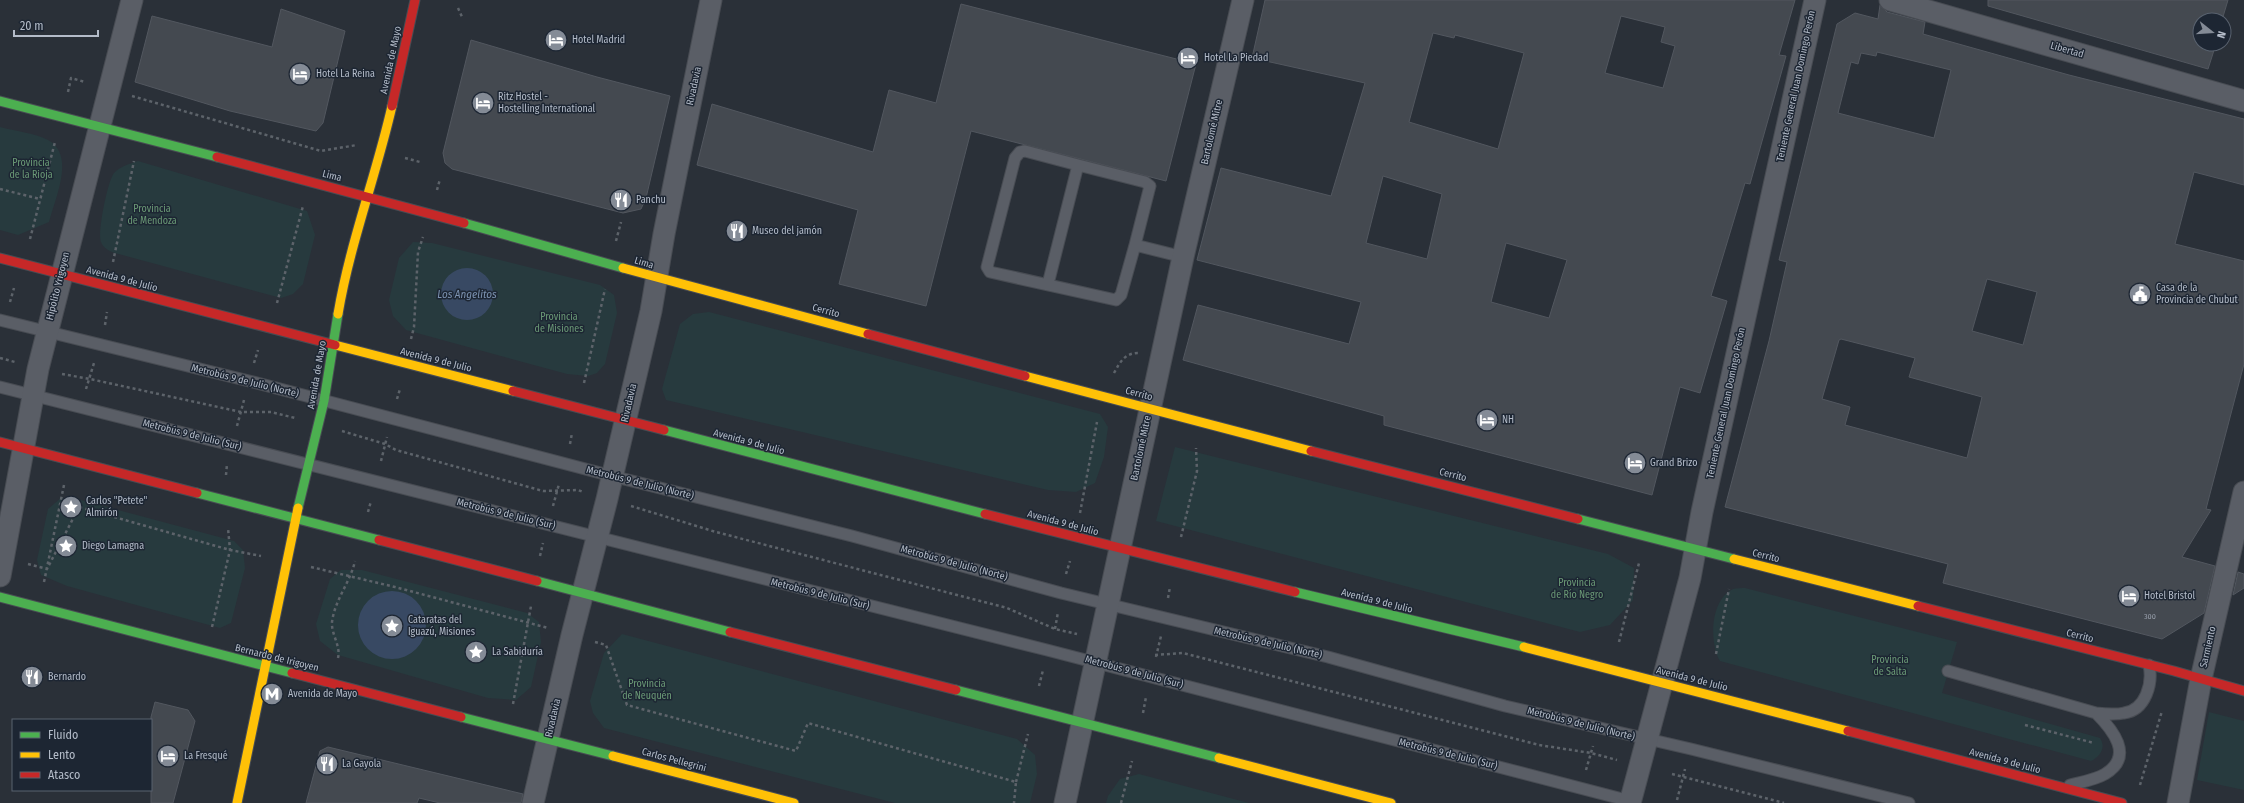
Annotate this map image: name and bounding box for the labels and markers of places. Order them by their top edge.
hotel icon: Hotel Madrid [543,27,569,53]
place label: Hotel Madrid [572,34,625,46]
hotel icon: Hotel La Piedad [1175,45,1201,71]
place label: Hotel La Piedad [1204,52,1268,64]
hotel icon: Hotel La Reina [287,61,313,87]
place label: Hotel La Reina [316,68,375,80]
hotel icon: Ritz Hostel - Hostelling International [470,90,496,116]
place label: Ritz Hostel - Hostelling International [498,91,595,115]
restaurant icon: Panchu [608,187,634,213]
place label: Panchu [636,194,666,206]
restaurant icon: Museo del jamón [724,218,750,244]
place label: Museo del jamón [752,225,822,237]
public building icon: Casa de la Provincia de Chubut [2127,281,2153,307]
place label: Casa de la Provincia de Chubut [2156,282,2238,306]
hotel icon: NH [1474,407,1500,433]
place label: NH [1502,414,1514,426]
hotel icon: Grand Brizo [1622,450,1648,476]
place label: Grand Brizo [1650,457,1697,469]
place icon: Carlos "Petete" Almirón [58,494,84,520]
place label: Carlos "Petete" Almirón [86,495,148,519]
place icon: Diego Lamagna [53,533,79,559]
place label: Diego Lamagna [82,540,144,552]
hotel icon: Hotel Bristol [2116,583,2142,609]
place label: Hotel Bristol [2144,590,2196,602]
place icon: Cataratas del Iguazú, Misiones [379,613,405,639]
place label: Cataratas del Iguazú, Misiones [408,614,475,638]
place icon: La Sabiduría [463,639,489,665]
place label: La Sabiduría [492,645,543,658]
restaurant icon: Bernardo [19,664,45,690]
place label: Bernardo [48,671,86,683]
metro station icon: Avenida de Mayo [259,681,285,707]
place label: Avenida de Mayo [288,688,357,700]
hotel icon: La Fresqué [155,743,181,769]
place label: La Fresqué [184,750,228,762]
restaurant icon: La Gayola [314,751,340,777]
place label: La Gayola [342,758,381,770]

